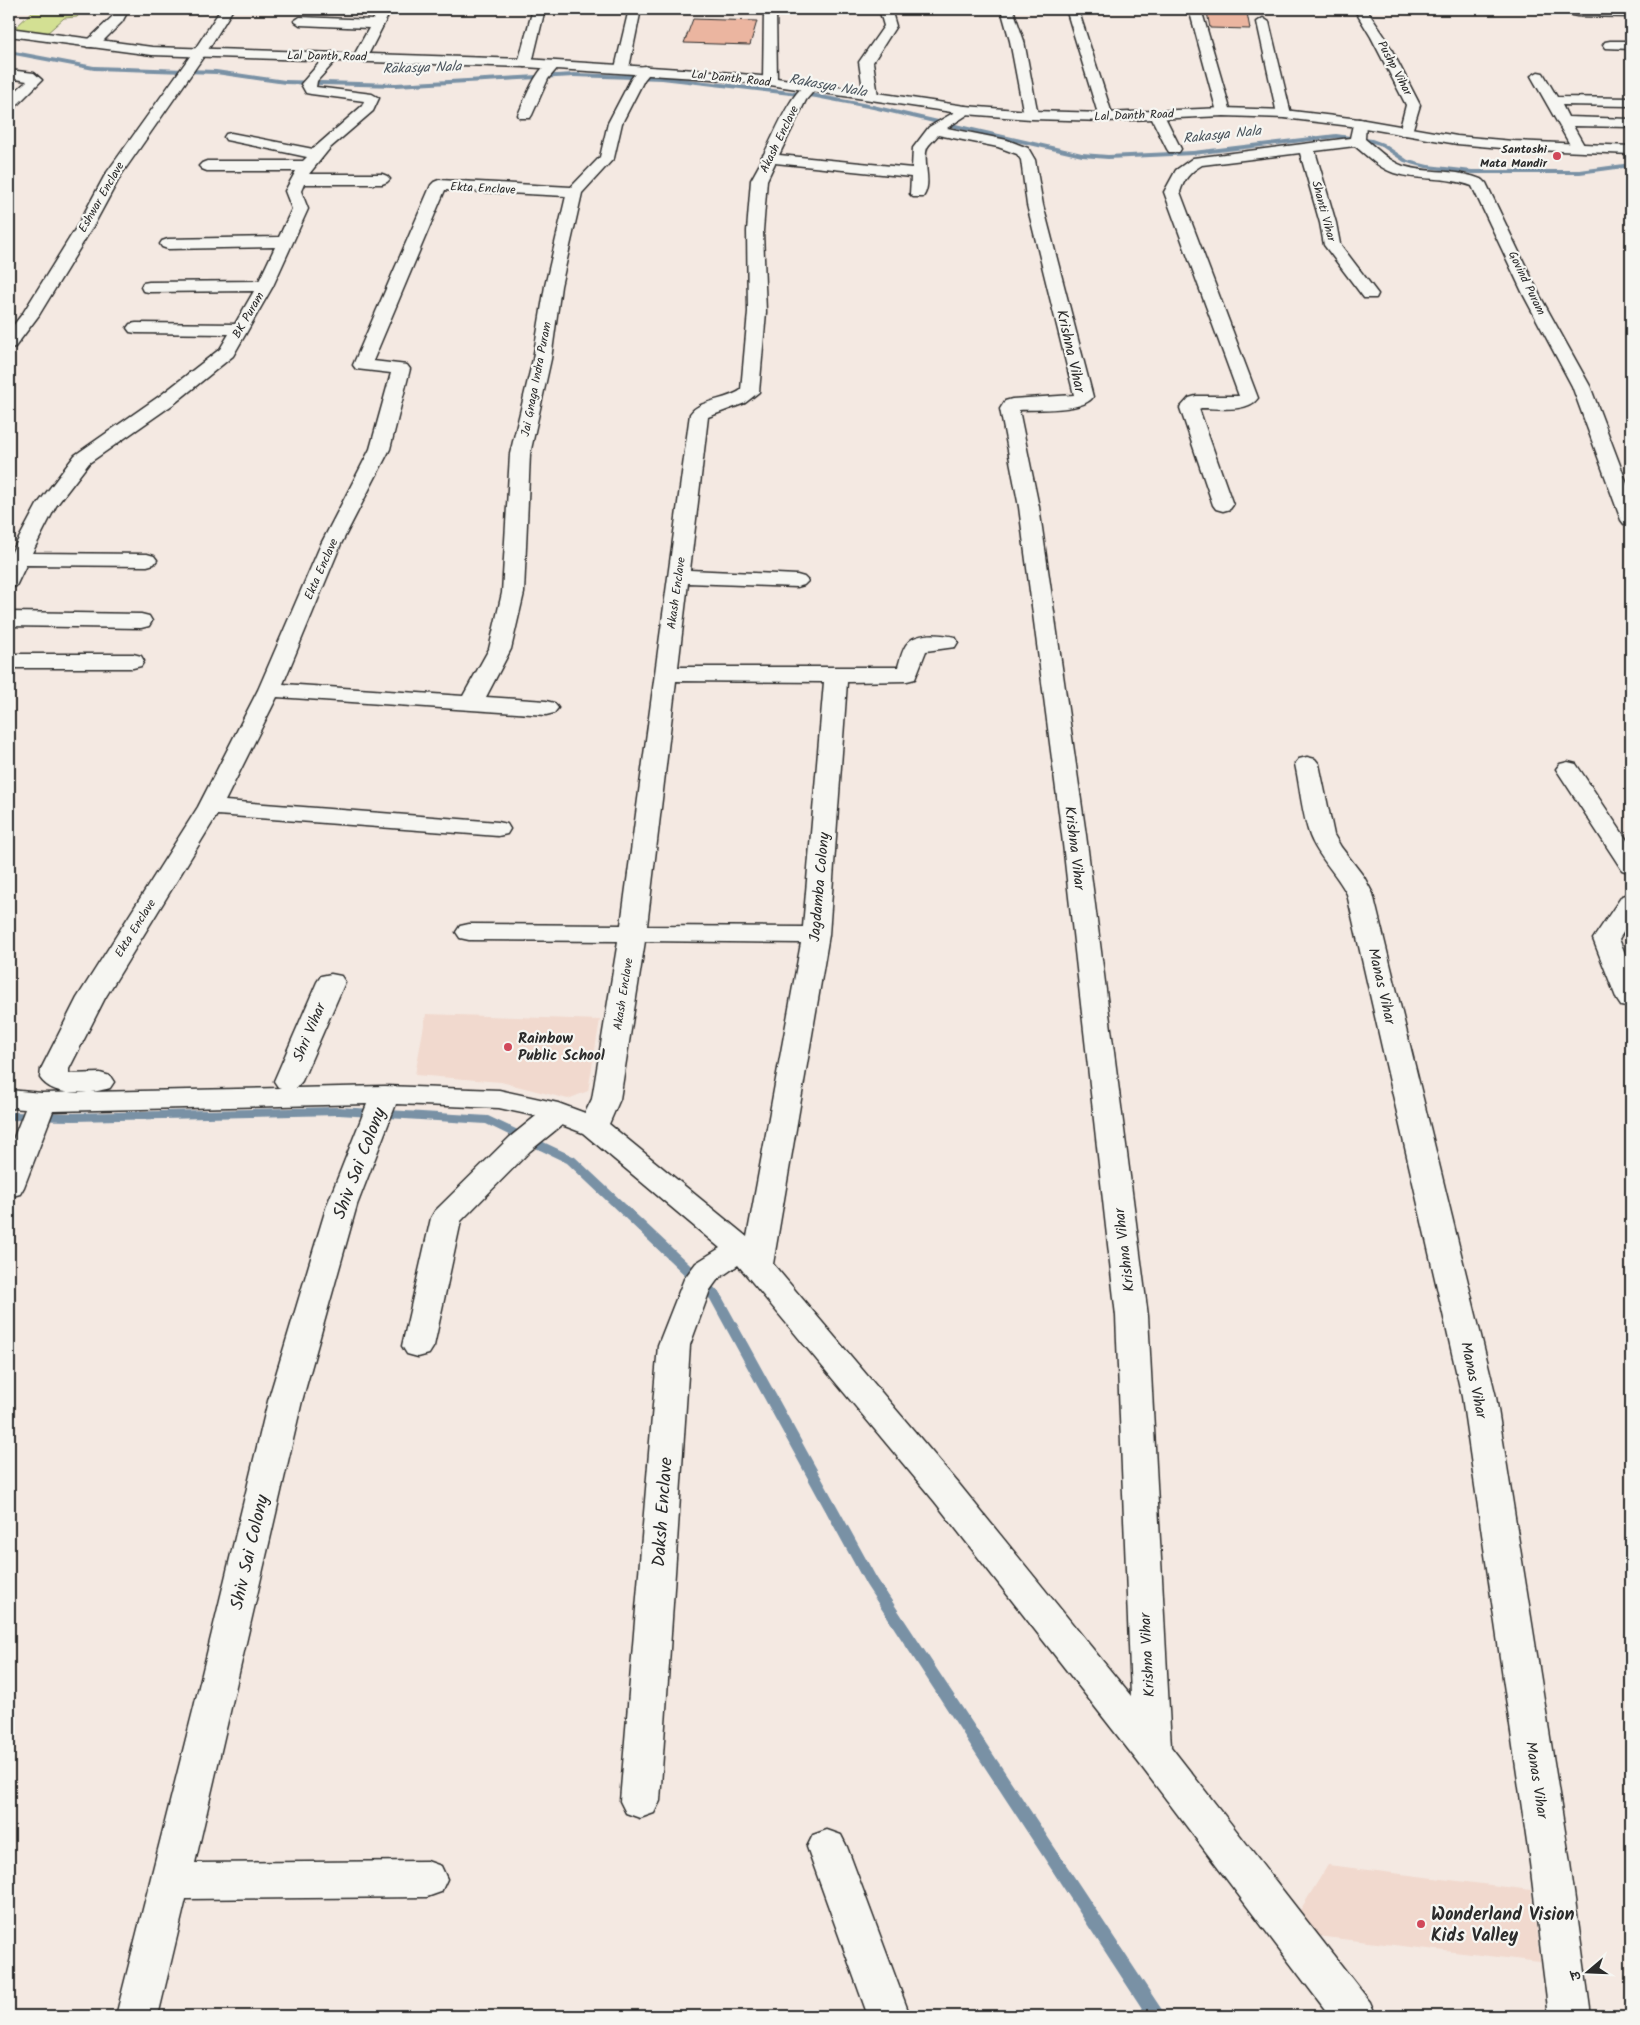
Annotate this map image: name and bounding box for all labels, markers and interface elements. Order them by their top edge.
street label: Pushp Vihar [1372,37,1417,100]
street label: Lal Danth Road [287,46,368,67]
water label: Rakasya Nala [382,56,463,80]
street label: Lal Danth Road [690,65,773,92]
water label: Rakasya Nala [787,68,870,104]
street label: Akash Enclave [755,102,804,176]
street label: Lal Danth Road [1094,105,1175,126]
water label: Rakasya Nala [1182,120,1264,150]
place label: Santoshi Mata Mandir [1480,140,1548,173]
marker: Santoshi Mata Mandir [1551,150,1563,162]
street label: Eshwar Enclave [73,158,130,236]
street label: Ekta Enclave [450,177,517,200]
street label: Shanti Vihar [1306,179,1341,245]
street label: Govind Puram [1503,248,1550,319]
street label: BK Puram [227,288,270,342]
street label: Krishna Vihar [1049,307,1091,396]
street label: Jai Gnaga Indra Puram [516,320,557,438]
street label: Ekta Enclave [299,535,344,603]
street label: Akash Enclave [662,555,691,630]
street label: Krishna Vihar [1057,805,1091,893]
street label: Jagdamba Colony [803,830,837,943]
street label: Ekta Enclave [110,895,161,961]
street label: Manas Vihar [1361,946,1402,1028]
street label: Akash Enclave [608,956,639,1031]
street label: Shri Vihar [287,998,334,1066]
place label: Rainbow Public School [518,1027,605,1068]
marker: Rainbow Public School [502,1041,514,1053]
street label: Shiv Sai Colony [326,1103,395,1224]
street label: Krishna Vihar [1108,1205,1142,1293]
street label: Manas Vihar [1453,1340,1493,1422]
street label: Daksh Enclave [645,1456,682,1568]
street label: Shiv Sai Colony [223,1491,278,1613]
street label: Krishna Vihar [1134,1611,1162,1698]
street label: Manas Vihar [1518,1740,1554,1822]
place label: Wonderland Vision Kids Valley [1431,1901,1574,1951]
marker: Wonderland Vision Kids Valley [1415,1918,1427,1930]
north arrow [1562,1948,1612,1998]
text: उ [1564,1965,1588,1984]

